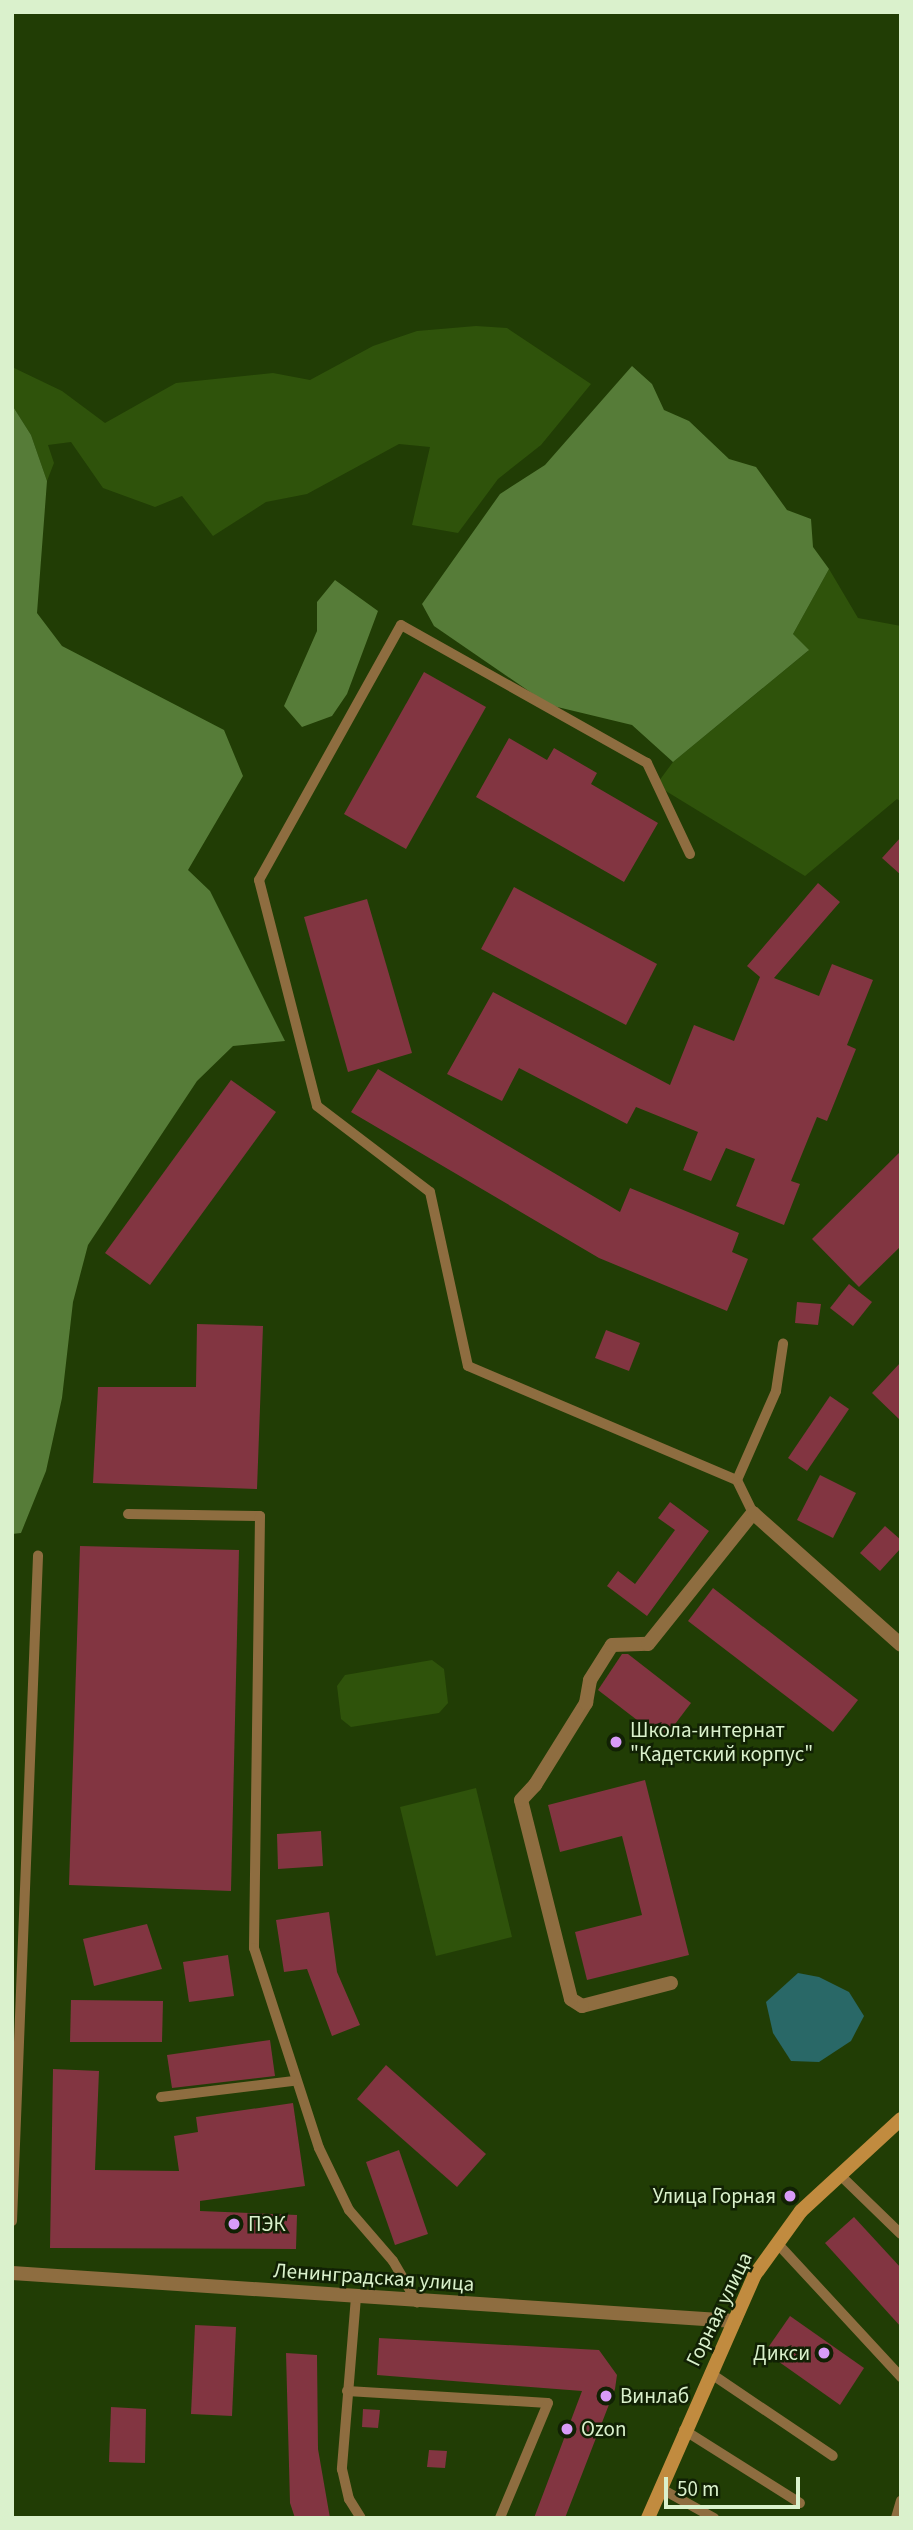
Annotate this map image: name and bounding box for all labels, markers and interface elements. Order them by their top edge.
place label: Школа-интернат "Кадетский корпус" [630,1717,813,1767]
marker: Школа-интернат "Кадетский корпус" [608,1734,624,1750]
place label: Улица Горная [653,2183,776,2209]
marker: Улица Горная [782,2188,798,2204]
place label: ПЭК [248,2211,286,2237]
marker: ПЭК [226,2216,242,2232]
street label: Горная улица [681,2248,757,2370]
street label: Ленинградская улица [273,2257,475,2297]
place label: Дикси [753,2340,810,2366]
marker: Дикси [816,2345,832,2361]
place label: Винлаб [620,2383,689,2409]
marker: Винлаб [598,2388,614,2404]
place label: Ozon [581,2416,626,2442]
marker: Ozon [559,2421,575,2437]
scale bar [668,2464,804,2508]
text: 50 m [677,2474,719,2504]

